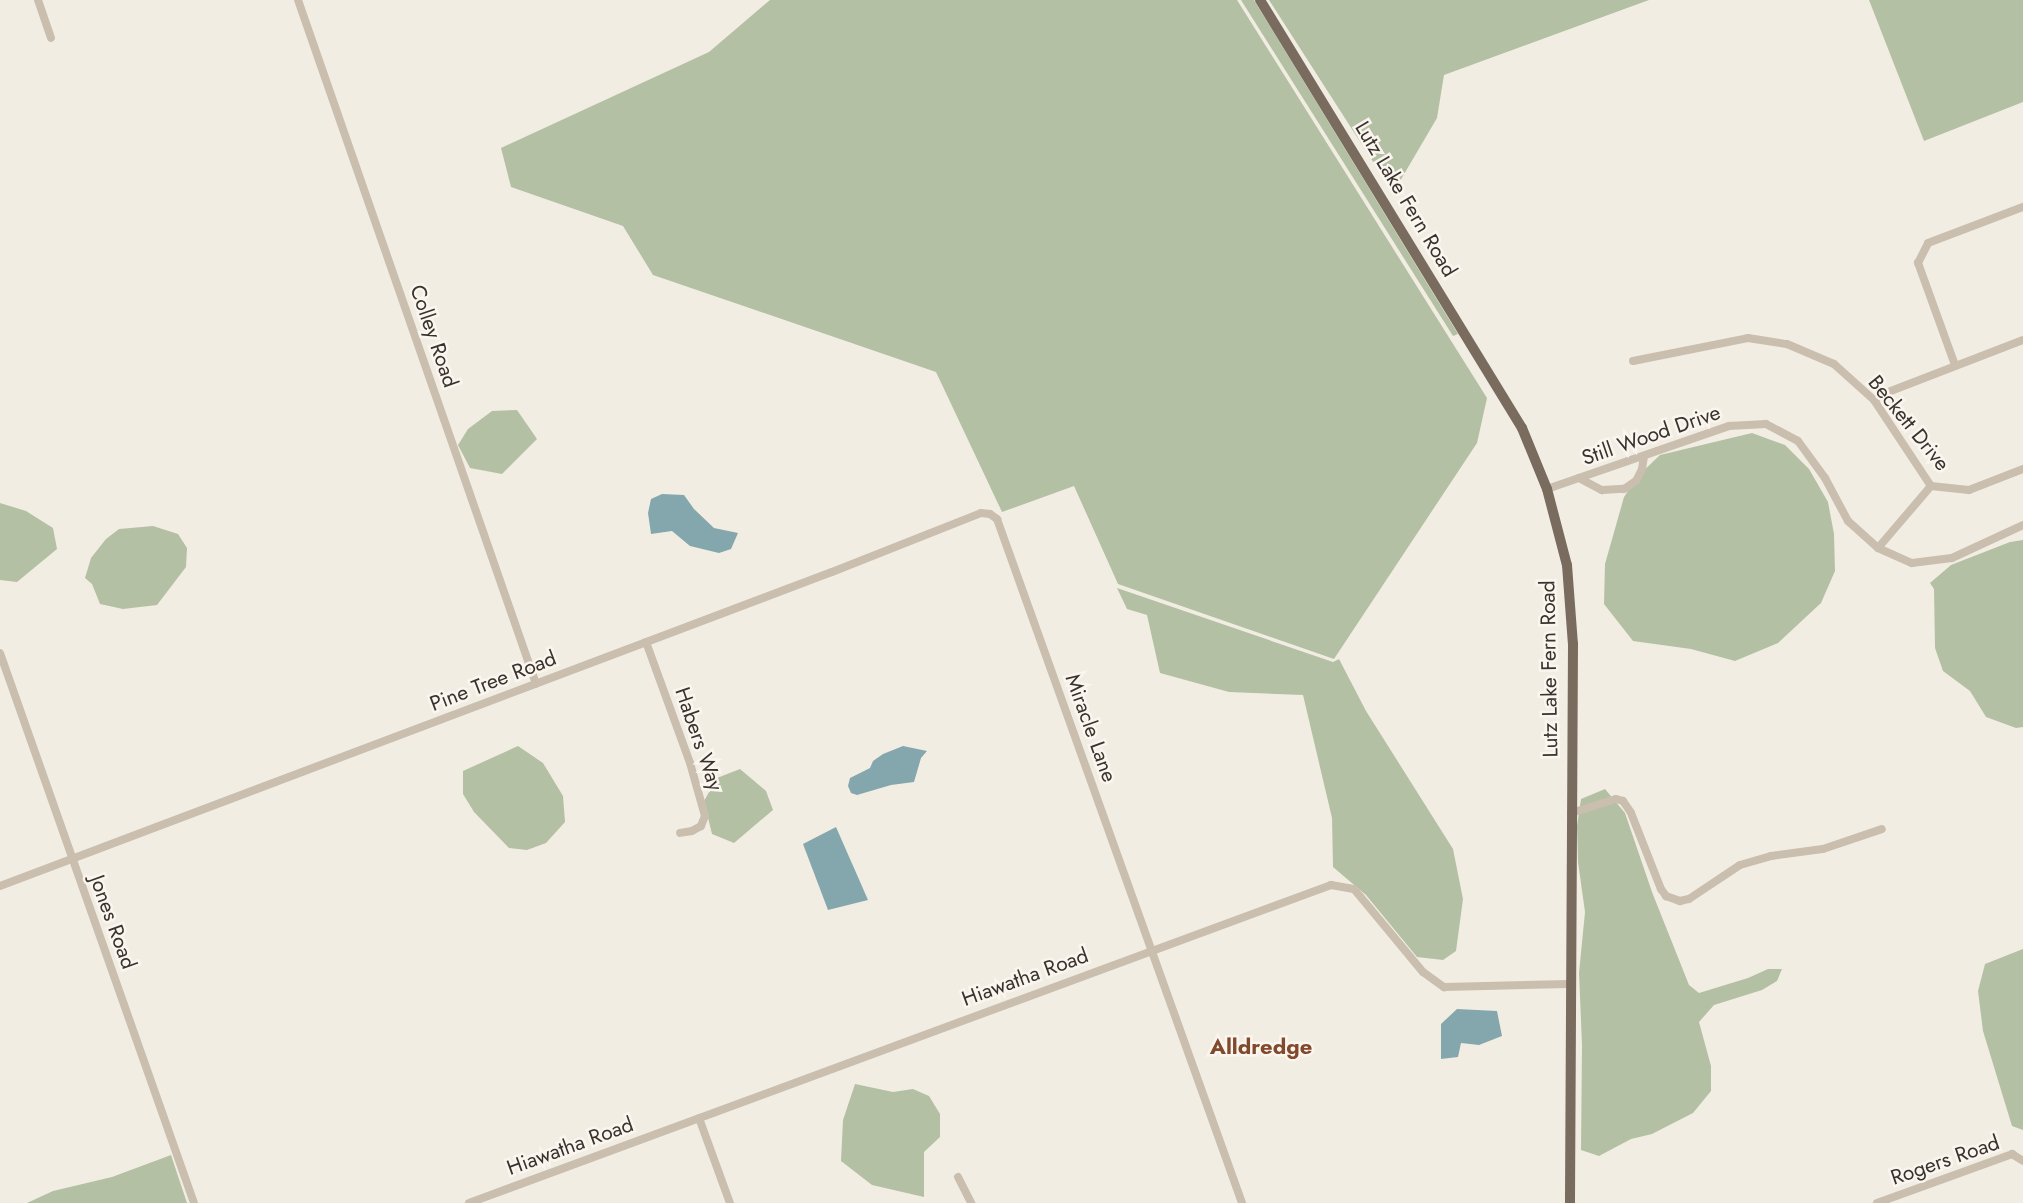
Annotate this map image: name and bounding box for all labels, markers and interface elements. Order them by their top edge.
street label: Lutz Lake Fern Road [1350,117,1462,281]
street label: Colley Road [405,281,463,391]
street label: Beckett Drive [1863,370,1955,476]
street label: Still Wood Drive [1578,399,1724,471]
street label: Lutz Lake Fern Road [1535,580,1563,758]
street label: Pine Tree Road [426,645,560,717]
street label: Miracle Lane [1060,671,1122,785]
street label: Habers Way [670,684,728,794]
street label: Jones Road [84,871,142,973]
street label: Hiawatha Road [958,942,1092,1012]
district label: Alldredge [1210,1034,1312,1060]
street label: Hiawatha Road [503,1111,637,1181]
street label: Rogers Road [1887,1130,2003,1190]

